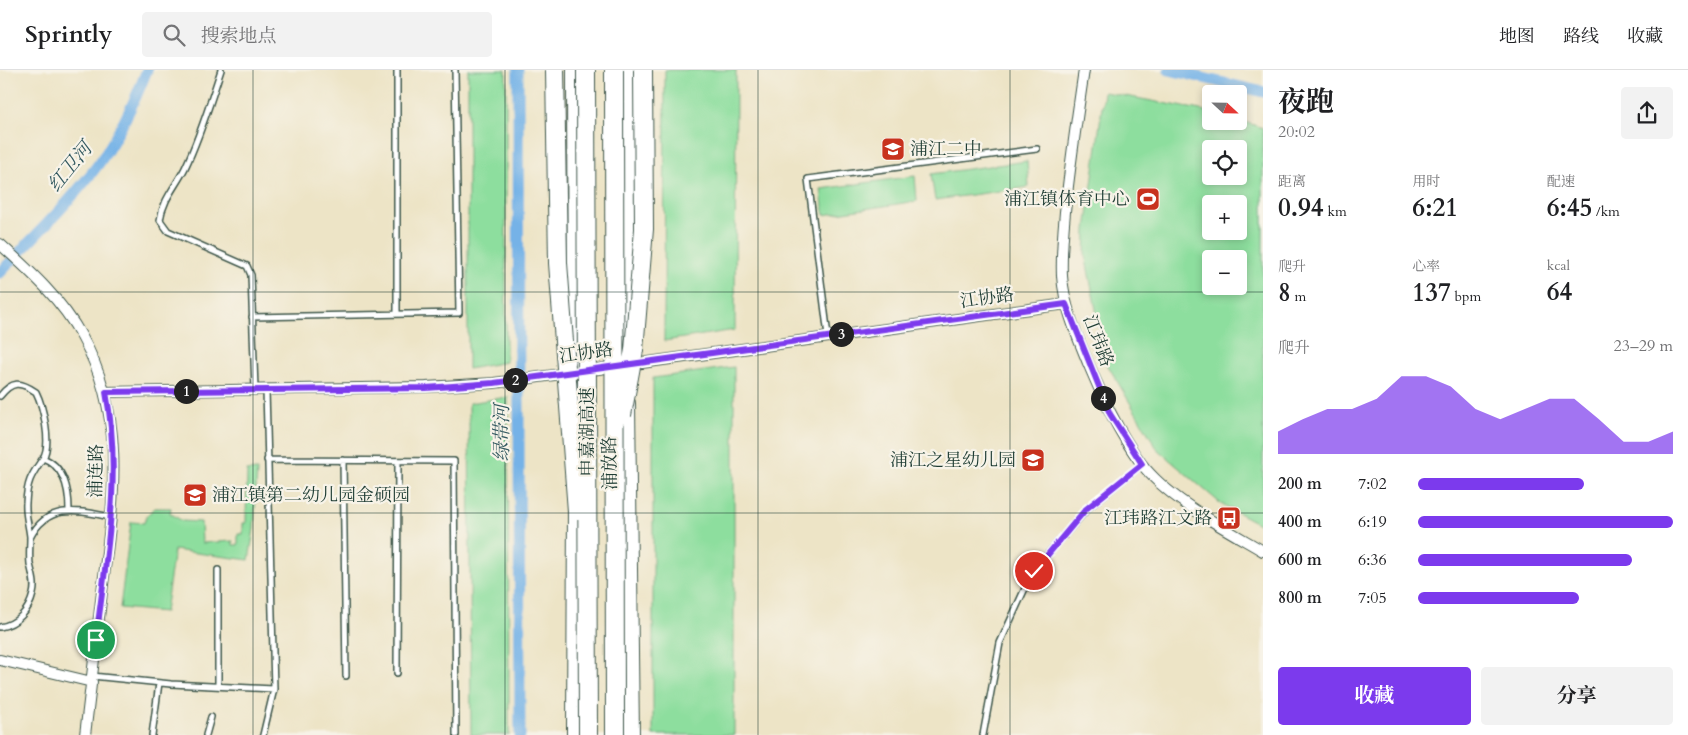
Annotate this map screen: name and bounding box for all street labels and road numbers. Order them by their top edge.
street label: 江协路 [959,282,1015,314]
street label: 江玮路 [1077,311,1119,371]
street label: 江协路 [558,337,614,369]
street label: 申嘉湖高速 [575,387,600,477]
street label: 浦放路 [597,436,623,490]
street label: 浦连路 [83,444,109,498]

